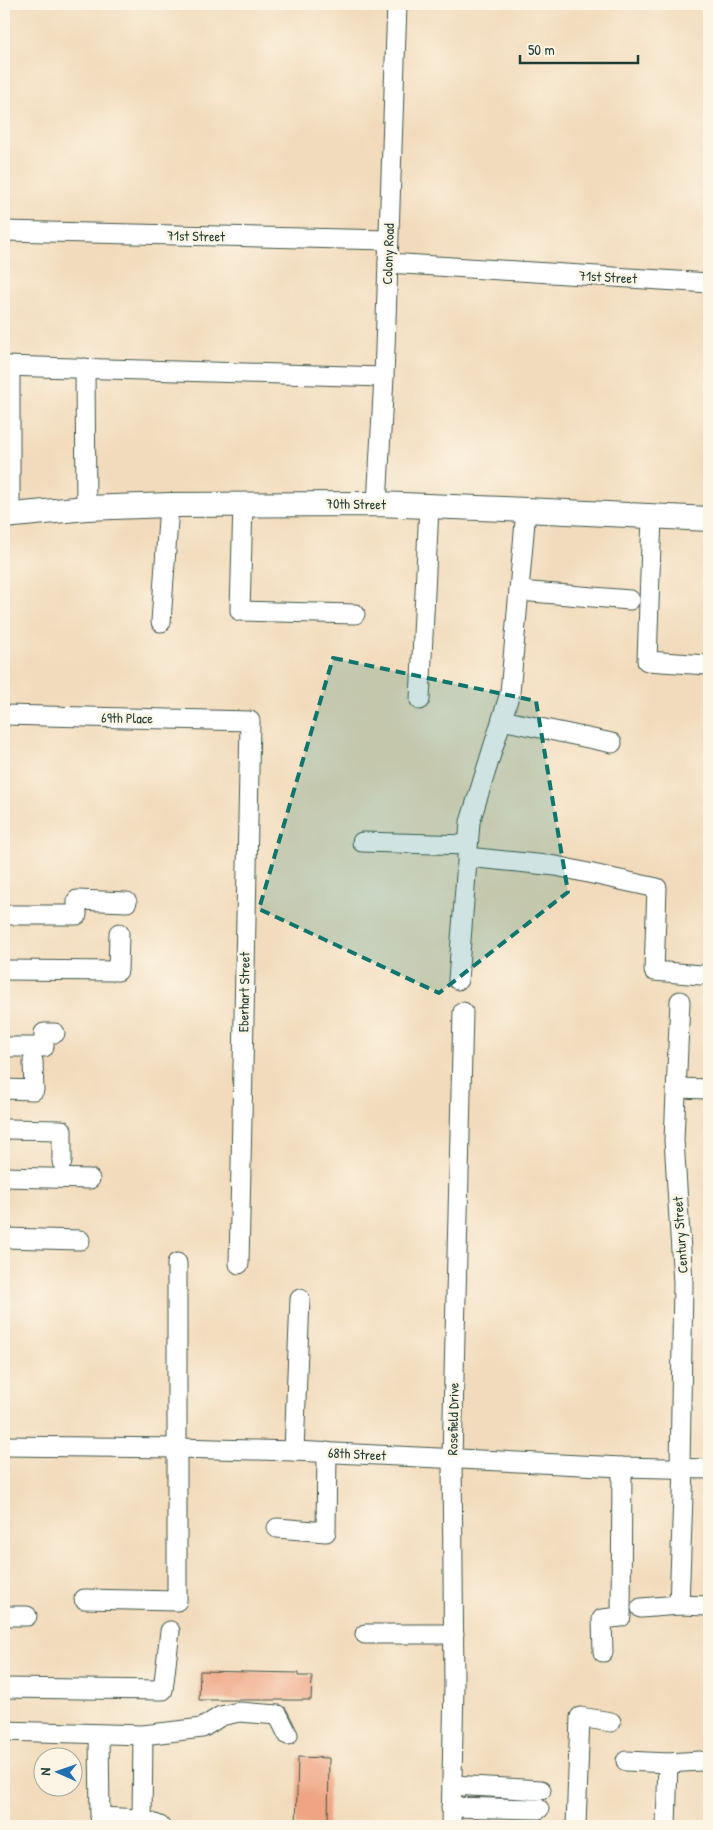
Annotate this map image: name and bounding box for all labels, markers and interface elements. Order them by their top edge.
scale bar [520,32,638,64]
text: 50 m [528,39,555,60]
street label: Colony Road [377,223,399,285]
street label: 71st Street [167,225,225,246]
street label: 71st Street [579,265,638,288]
street label: 70th Street [326,493,386,514]
street label: 69th Place [101,708,153,727]
street label: Eberhart Street [233,952,254,1032]
street label: Century Street [667,1196,693,1274]
street label: Rosefield Drive [442,1382,463,1456]
street label: 68th Street [327,1442,387,1465]
north arrow [32,1748,82,1798]
text: N [35,1767,54,1776]

